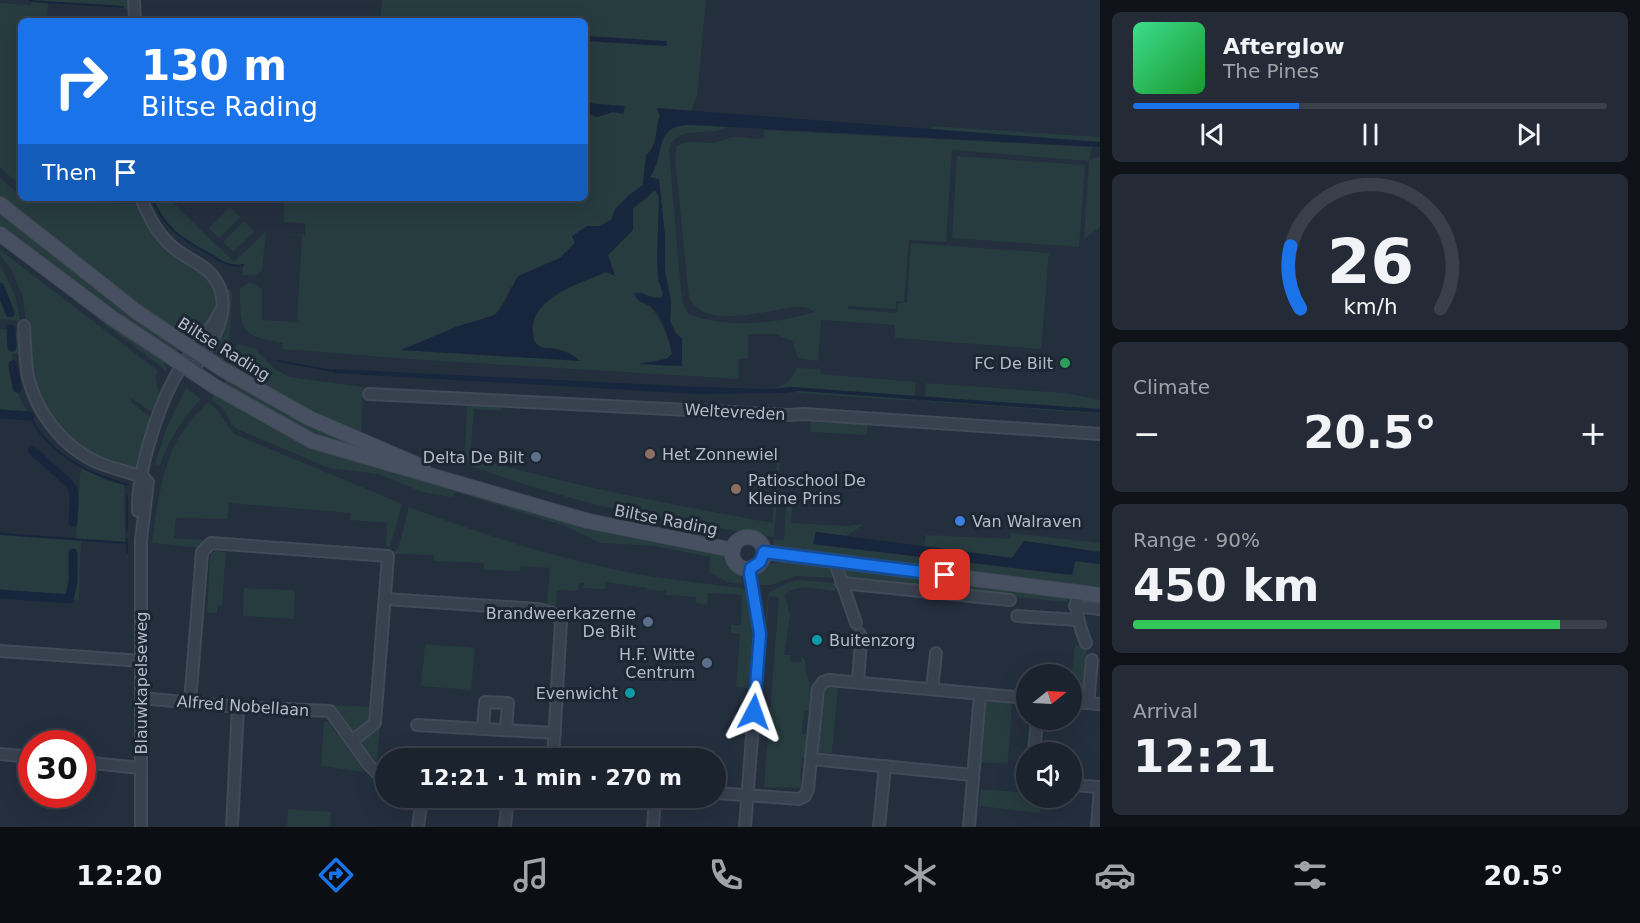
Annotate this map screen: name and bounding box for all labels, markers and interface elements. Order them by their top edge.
text: Afterglow [1223,34,1345,59]
text: 130 m [141,41,287,90]
icon: right [42,42,120,120]
text: The Pines [1223,59,1319,83]
text: Biltse Rading [141,91,318,122]
icon: previous [1196,118,1229,151]
icon: pause [1354,118,1387,151]
icon: next [1512,118,1545,151]
icon: arrive [109,156,142,189]
text: Then [42,160,97,185]
text: 26 [1327,225,1413,298]
text: km/h [1343,294,1397,319]
street label: Biltse Rading [174,313,274,385]
place label: FC De Bilt [974,354,1053,373]
marker: FC De Bilt [1058,356,1072,370]
text: Climate [1133,375,1210,399]
street label: Weltevreden [684,400,786,424]
text: 20.5° [1303,406,1437,459]
text: − [1133,414,1161,453]
text: + [1579,414,1607,453]
place label: Het Zonnewiel [662,445,778,464]
marker: Het Zonnewiel [643,447,657,461]
place label: Delta De Bilt [423,448,524,467]
marker: Delta De Bilt [529,450,543,464]
place label: Patioschool De Kleine Prins [748,471,866,508]
marker: Patioschool De Kleine Prins [729,482,743,496]
street label: Biltse Rading [613,501,719,539]
place label: Van Walraven [972,512,1082,531]
marker: Van Walraven [953,514,967,528]
text: Range · 90% [1133,528,1260,552]
pin [919,549,970,600]
icon: arrive [928,558,961,591]
text: 450 km [1133,559,1319,612]
place label: Brandweerkazerne De Bilt [486,604,636,641]
street label: Blauwkapelseweg [132,612,151,754]
marker: Brandweerkazerne De Bilt [641,615,655,629]
place label: Buitenzorg [829,631,915,650]
marker: Buitenzorg [810,633,824,647]
place label: H.F. Witte Centrum [619,645,695,682]
marker: H.F. Witte Centrum [700,656,714,670]
north arrow [1016,664,1082,730]
map controls [1016,664,1082,808]
position arrow [722,680,786,744]
place label: Evenwicht [536,684,618,703]
marker: Evenwicht [623,686,637,700]
street label: Alfred Nobellaan [176,692,310,720]
text: Arrival [1133,699,1198,723]
speed limit sign: 30 [18,730,96,808]
text: 12:21 [1133,730,1276,783]
button: sound [1016,742,1082,808]
text: 12:21 · 1 min · 270 m [419,765,682,790]
icon: directions [315,854,357,896]
icon: music [510,854,552,896]
icon: phone [705,854,747,896]
icon: climate [899,854,941,896]
icon: car [1094,854,1136,896]
icon: filters [1289,854,1331,896]
text: 12:20 [76,860,162,891]
text: 20.5° [1483,860,1564,891]

